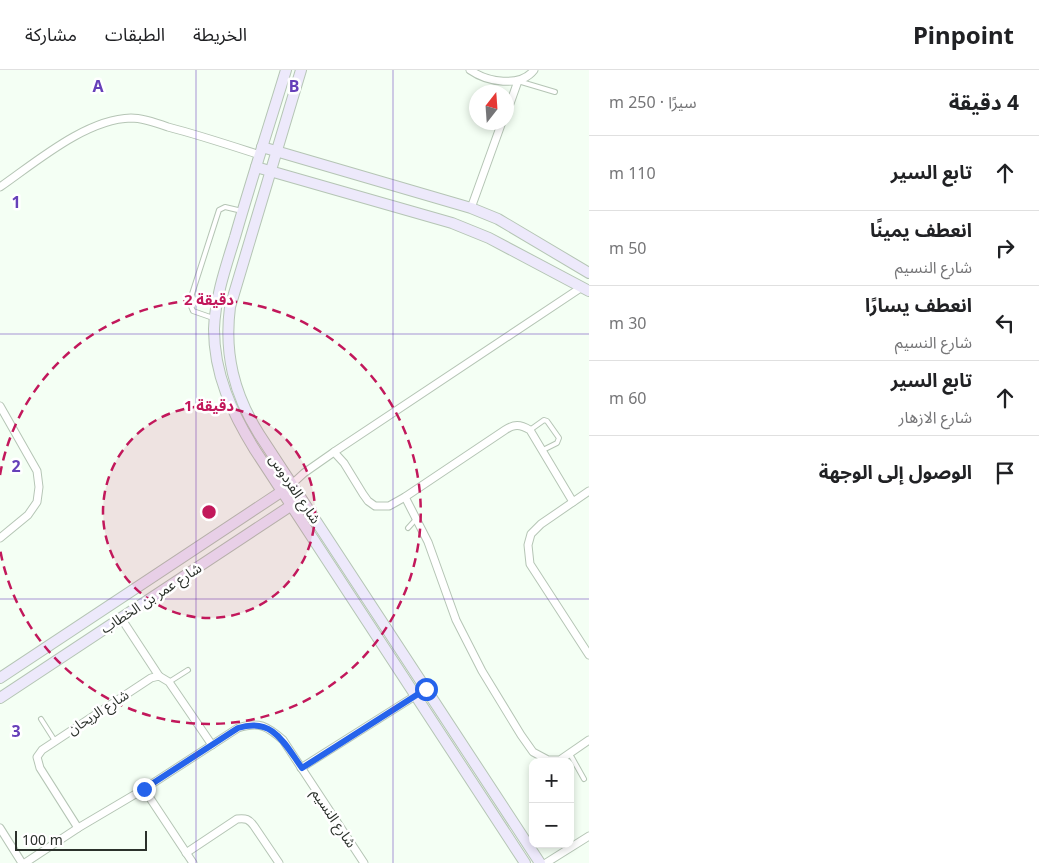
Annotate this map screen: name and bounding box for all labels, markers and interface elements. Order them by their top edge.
text: Pinpoint [913,18,1014,51]
text: مشاركة [25,22,77,46]
text: الطبقات [105,22,165,46]
text: الخريطة [193,22,247,46]
text: A [92,75,104,97]
text: B [289,75,299,97]
north arrow [469,85,514,130]
text: 4 دقيقة [949,88,1019,116]
text: سيرًا · 250 m [609,91,696,113]
text: تابع السير [891,159,972,185]
icon: ahead [991,159,1019,187]
text: 110 m [609,162,656,184]
text: 1 [11,191,21,213]
text: انعطف يمينًا [870,217,972,243]
icon: right [991,234,1019,262]
text: 50 m [609,237,646,259]
text: شارع النسيم [895,256,972,278]
text: 2 دقيقة [184,289,234,309]
text: انعطف يسارًا [865,292,972,318]
icon: left [991,309,1019,337]
text: 30 m [609,312,646,334]
text: شارع النسيم [895,331,972,353]
text: تابع السير [891,367,972,393]
icon: ahead [991,384,1019,412]
text: 60 m [609,387,646,409]
text: 1 دقيقة [184,395,234,415]
text: شارع الازهار [899,406,972,428]
street label: شارع الفردوس [264,450,326,528]
text: 2 [11,455,21,477]
text: الوصول إلى الوجهة [819,459,972,485]
icon: arrive [991,459,1019,487]
centre of rings [200,503,218,521]
street label: شارع عمر بن الخطاب [97,558,206,639]
route start [415,678,438,701]
street label: شارع الريحان [63,685,133,740]
text: 3 [11,720,21,742]
map controls [529,758,574,848]
button: + [529,758,574,803]
route end [133,778,156,801]
street label: شارع النسيم [306,784,361,852]
button: − [529,803,574,848]
scale bar [15,828,148,851]
text: 100 m [22,830,63,849]

